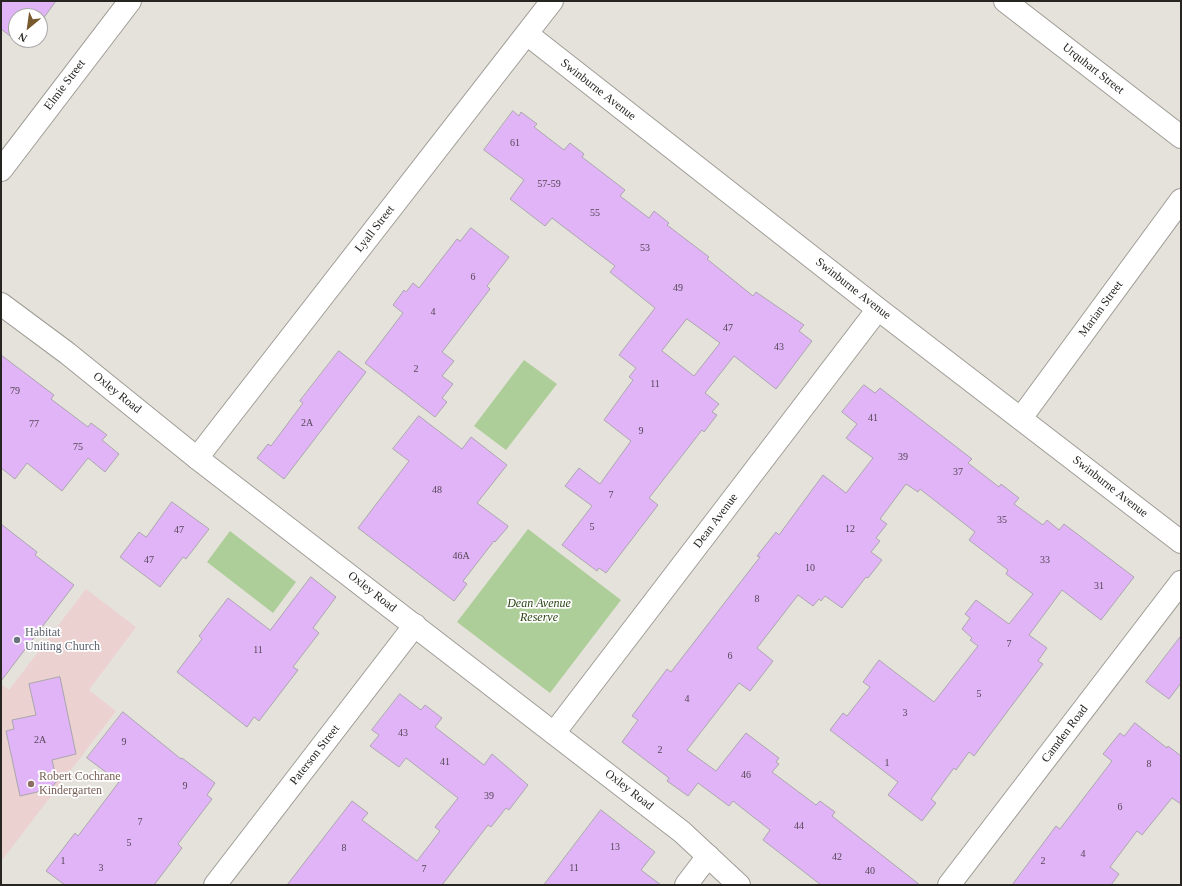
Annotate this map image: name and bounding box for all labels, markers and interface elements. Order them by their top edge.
north arrow [8,8,48,48]
text: N [16,30,29,45]
street label: Urquhart Street [1059,40,1127,98]
street label: Swinburne Avenue [558,56,638,124]
street label: Elmie Street [41,57,89,113]
house number: 61 [510,137,520,149]
house number: 57-59 [537,178,561,190]
street label: Lyall Street [352,203,398,255]
house number: 55 [590,207,600,219]
house number: 53 [640,242,650,254]
street label: Swinburne Avenue [813,255,893,323]
house number: 6 [470,271,476,283]
street label: Marian Street [1076,278,1126,340]
house number: 49 [673,282,683,294]
house number: 4 [430,306,436,318]
house number: 47 [723,322,733,334]
house number: 43 [774,341,784,353]
house number: 2 [414,363,418,375]
street label: Oxley Road [90,369,144,417]
house number: 11 [650,378,660,390]
house number: 79 [10,385,20,397]
house number: 41 [868,412,878,424]
house number: 2A [301,417,313,429]
house number: 77 [29,418,39,430]
house number: 9 [638,425,644,437]
house number: 75 [73,441,83,453]
house number: 39 [898,451,908,463]
street label: Swinburne Avenue [1070,453,1150,521]
house number: 37 [953,466,963,478]
house number: 48 [432,484,442,496]
house number: 7 [608,489,614,501]
street label: Dean Avenue [691,491,741,551]
house number: 35 [997,514,1007,526]
house number: 5 [590,521,594,533]
house number: 12 [845,523,855,535]
house number: 47 [174,524,184,536]
house number: 46A [452,550,470,562]
house number: 47 [144,554,154,566]
house number: 33 [1040,554,1050,566]
house number: 10 [805,562,815,574]
street label: Oxley Road [345,569,399,615]
house number: 31 [1094,580,1104,592]
house number: 8 [754,593,760,605]
park label: Dean Avenue Reserve [507,597,571,625]
place label: Habitat Uniting Church [25,626,100,654]
marker: Habitat Uniting Church [12,635,22,645]
house number: 7 [1006,638,1012,650]
house number: 11 [253,644,263,656]
house number: 6 [728,650,732,662]
house number: 5 [976,688,982,700]
house number: 4 [684,693,690,705]
street label: Camden Road [1039,702,1091,766]
house number: 3 [902,707,908,719]
street label: Paterson Street [287,722,343,788]
house number: 43 [398,727,408,739]
house number: 2A [34,734,46,746]
house number: 9 [122,736,126,748]
house number: 2 [658,744,662,756]
house number: 41 [440,756,450,768]
house number: 1 [884,757,890,769]
house number: 8 [1146,758,1152,770]
street label: Oxley Road [602,767,656,813]
house number: 46 [741,769,751,781]
place label: Robert Cochrane Kindergarten [39,770,121,798]
marker: Robert Cochrane Kindergarten [26,779,36,789]
house number: 9 [182,780,188,792]
house number: 39 [484,790,494,802]
house number: 6 [1118,801,1122,813]
house number: 7 [138,816,142,828]
house number: 44 [794,820,804,832]
house number: 5 [126,837,132,849]
house number: 13 [610,841,620,853]
house number: 8 [342,842,346,854]
house number: 4 [1080,848,1086,860]
house number: 42 [832,851,842,863]
house number: 1 [60,855,66,867]
house number: 2 [1040,855,1046,867]
house number: 3 [98,862,104,874]
house number: 11 [569,862,579,874]
house number: 7 [422,863,426,875]
house number: 40 [865,865,875,877]

